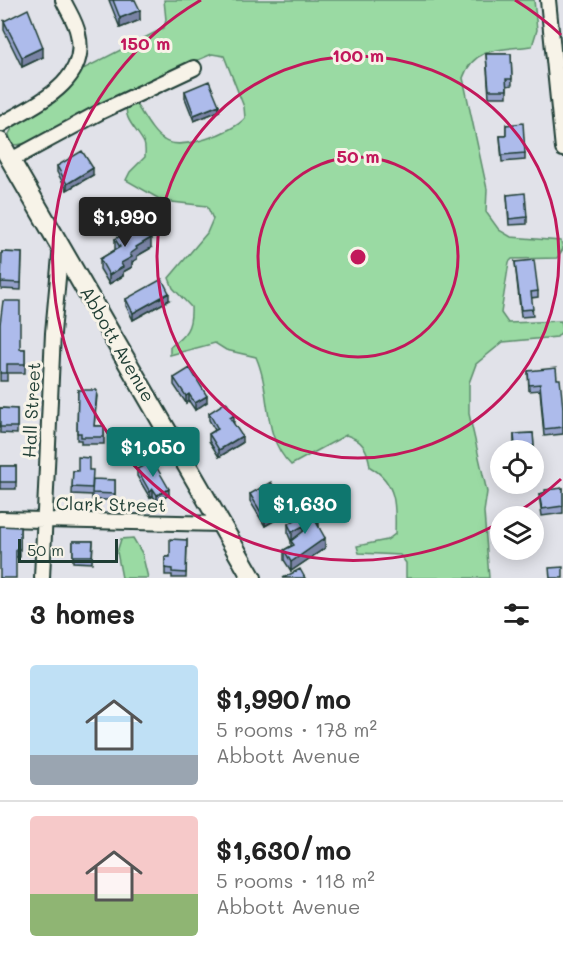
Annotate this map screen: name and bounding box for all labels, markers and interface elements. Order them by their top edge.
text: 150 m [120,31,170,55]
text: 100 m [332,43,384,67]
text: 50 m [337,144,379,168]
pin: $1,990 [76,197,174,248]
text: $1,990 [93,203,157,229]
centre of rings [348,247,368,267]
street label: Abbott Avenue [75,282,161,406]
street label: Hall Street [17,361,45,459]
pin: $1,050 [104,427,202,478]
text: $1,050 [121,433,185,459]
map controls [490,440,544,560]
button: locate [490,440,544,494]
pin: $1,630 [256,484,354,535]
text: $1,630 [273,490,337,516]
street label: Clark Street [56,491,166,517]
button: layers [490,506,544,560]
scale bar [18,536,118,564]
text: 50 m [27,539,64,560]
text: 3 homes [30,597,135,631]
icon: filters [500,598,533,631]
text: $1,990/mo [216,682,351,716]
icon: home [78,689,150,761]
text: 5 rooms · 178 m² [216,716,377,742]
text: Abbott Avenue [216,742,360,768]
text: $1,630/mo [216,833,351,867]
icon: home [78,840,150,912]
text: 5 rooms · 118 m² [216,867,375,893]
text: Abbott Avenue [216,893,360,919]

